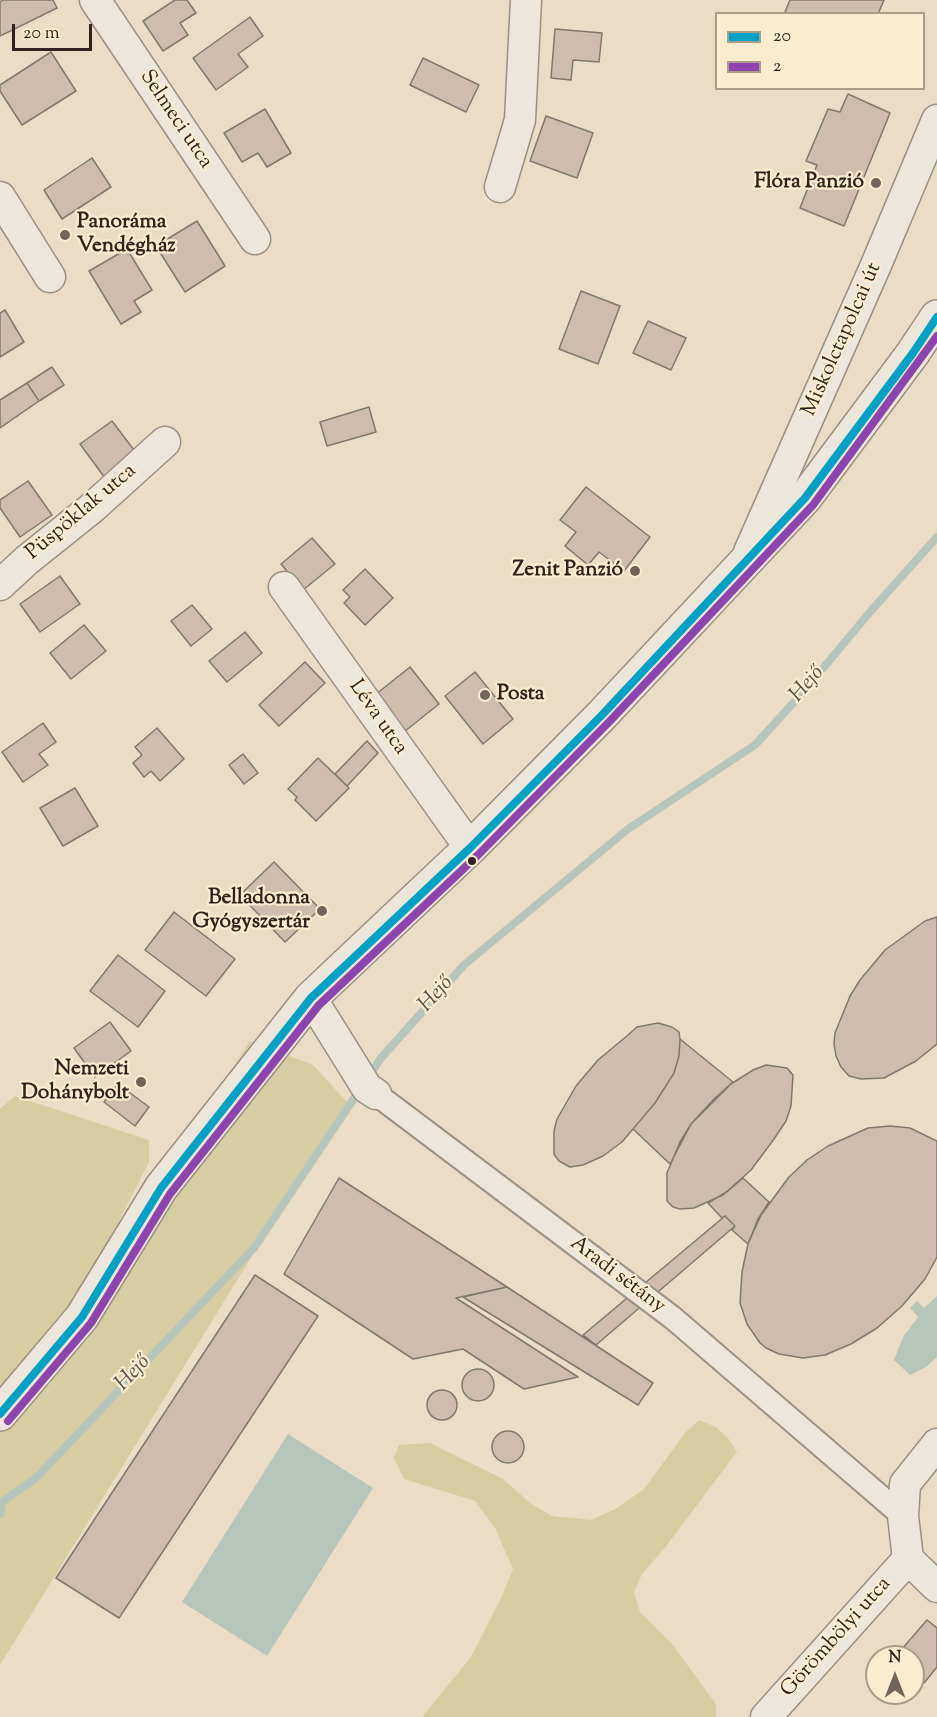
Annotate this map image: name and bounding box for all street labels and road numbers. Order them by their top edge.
street label: Selmeci utca [133,66,217,174]
street label: Miskolctapolcai út [798,259,888,421]
street label: Püspöklak utca [22,460,142,566]
street label: Léva utca [342,676,412,760]
street label: Aradi sétány [564,1232,670,1320]
street label: Görömbölyi utca [776,1573,898,1703]

